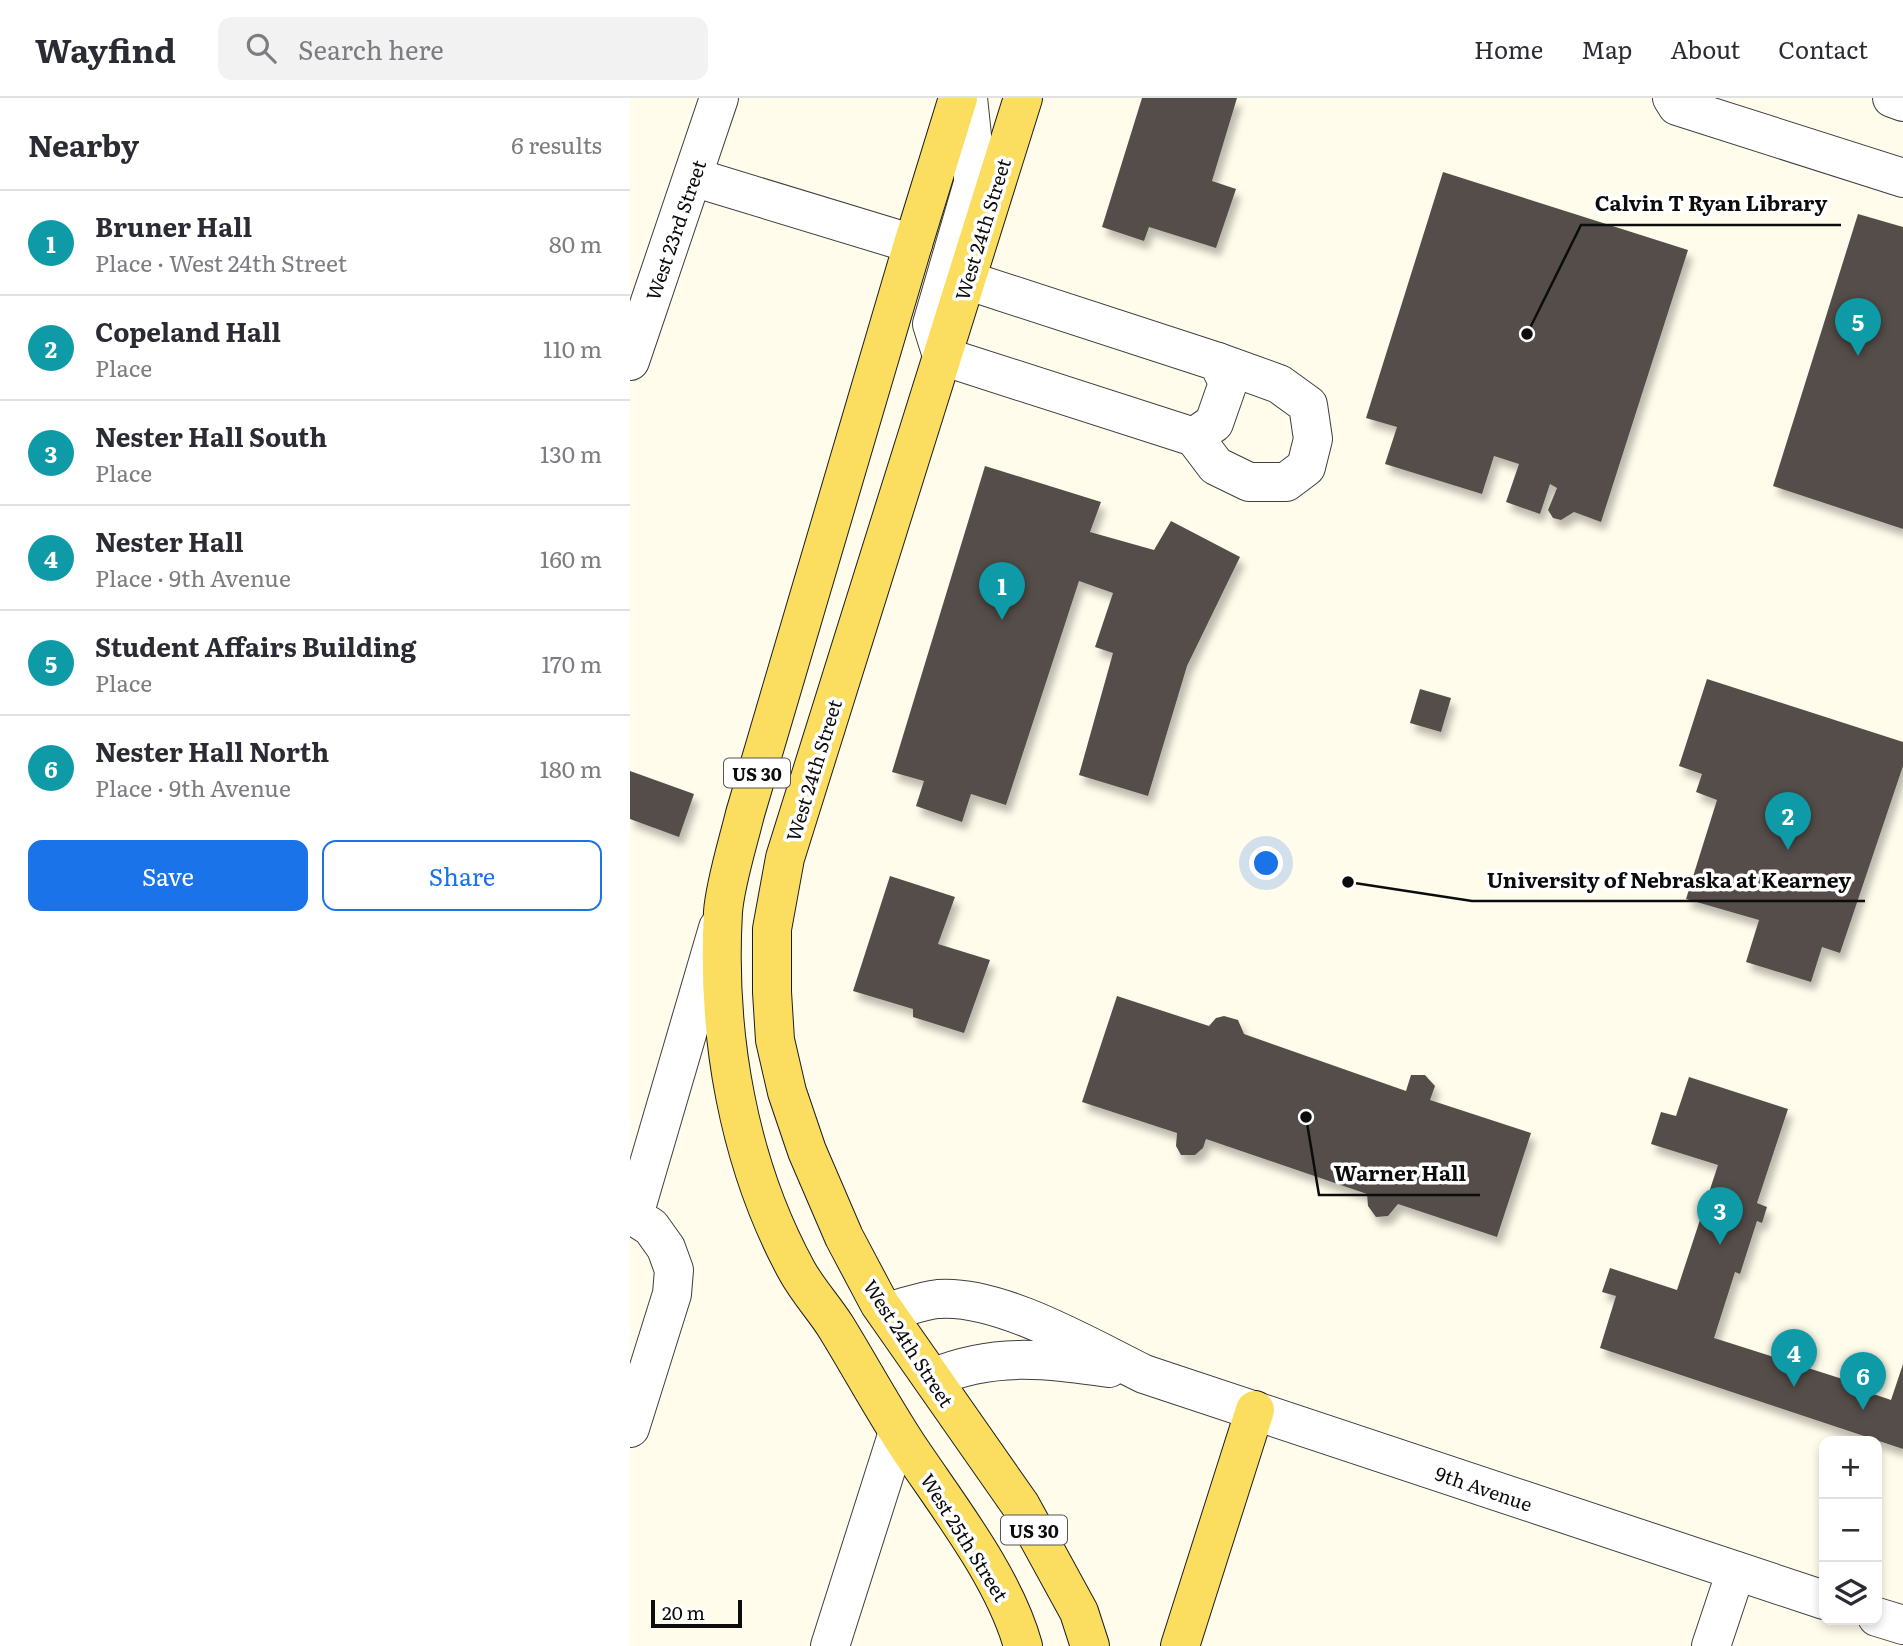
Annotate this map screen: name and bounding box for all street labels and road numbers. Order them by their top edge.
street label: West 24th Street [947,154,1017,303]
street label: West 23rd Street [638,156,712,304]
street label: West 24th Street [778,695,848,844]
road number: US 30 [724,758,790,788]
street label: West 24th Street [857,1274,961,1413]
street label: 9th Avenue [1432,1458,1536,1518]
street label: West 25th Street [914,1468,1016,1607]
road number: US 30 [1001,1516,1067,1545]

